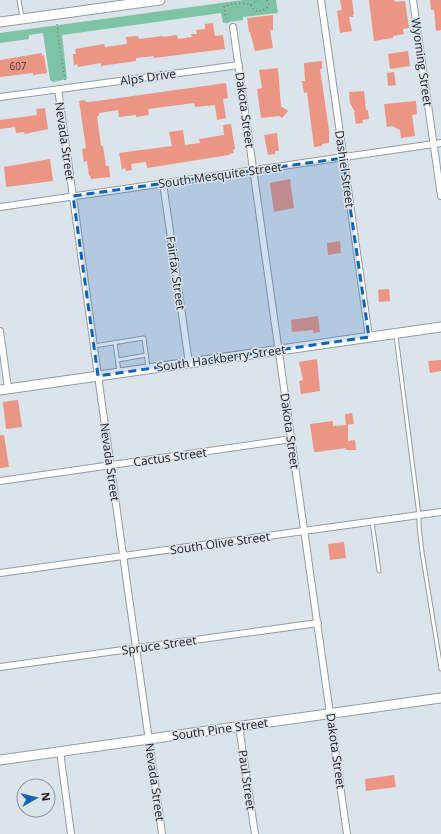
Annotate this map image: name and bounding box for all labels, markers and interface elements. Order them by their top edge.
street label: Wyoming Street [407,17,437,107]
house number: 607 [9,59,27,73]
street label: Alps Drive [119,65,177,89]
street label: Dakota Street [231,71,259,149]
street label: Nevada Street [51,101,79,181]
street label: Dashiel Street [331,129,359,209]
street label: South Mesquite Street [157,158,283,192]
street label: Fairfax Street [162,235,190,311]
street label: South Hackberry Street [155,341,287,375]
street label: Dakota Street [276,392,304,470]
street label: Nevada Street [96,422,124,502]
street label: Cactus Street [132,443,208,471]
street label: South Olive Street [169,528,271,558]
street label: Spruce Street [121,631,197,659]
street label: Dakota Street [322,712,350,790]
street label: South Pine Street [171,714,269,744]
street label: Nevada Street [141,742,169,822]
street label: Paul Street [234,749,260,811]
north arrow [16,778,56,818]
text: N [38,791,54,802]

